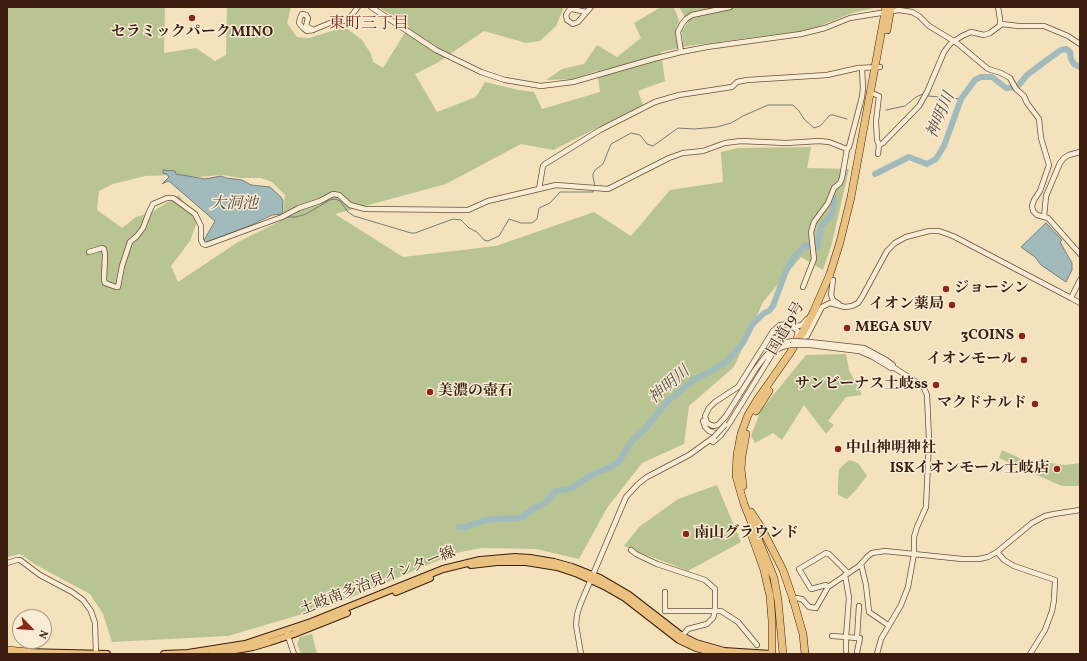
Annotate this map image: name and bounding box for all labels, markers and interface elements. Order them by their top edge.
marker: セラミックパークMINO [187,13,197,23]
district label: 東町三丁目 [329,15,409,35]
place label: セラミックパークMINO [111,24,273,42]
water label: 神明川 [924,90,960,142]
water label: 大洞池 [210,195,258,215]
place label: ジョーシン [954,280,1029,298]
marker: ジョーシン [941,284,951,294]
place label: イオン薬局 [869,296,944,314]
street label: 国道19号 [765,299,809,359]
marker: イオン薬局 [947,300,957,310]
place label: MEGA SUV [855,319,932,337]
marker: MEGA SUV [842,323,852,333]
place label: 3COINS [961,327,1014,345]
marker: 3COINS [1017,331,1027,341]
place label: イオンモール [927,351,1016,369]
marker: イオンモール [1019,355,1029,365]
water label: 神明川 [646,363,694,409]
place label: サンビーナス土岐ss [795,376,928,394]
marker: サンビーナス土岐ss [931,380,941,390]
place label: 美濃の壺石 [438,383,513,401]
marker: 美濃の壺石 [425,387,435,397]
place label: マクドナルド [937,395,1027,413]
marker: マクドナルド [1030,399,1040,409]
place label: 中山神明神社 [846,440,936,458]
marker: 中山神明神社 [833,444,843,454]
place label: ISKイオンモール土岐店 [890,460,1049,478]
marker: ISKイオンモール土岐店 [1052,464,1062,474]
place label: 南山グラウンド [694,525,799,543]
marker: 南山グラウンド [681,529,691,539]
street label: 土岐南多治見インター線 [298,544,458,620]
north arrow [12,609,52,649]
text: N [34,627,51,641]

